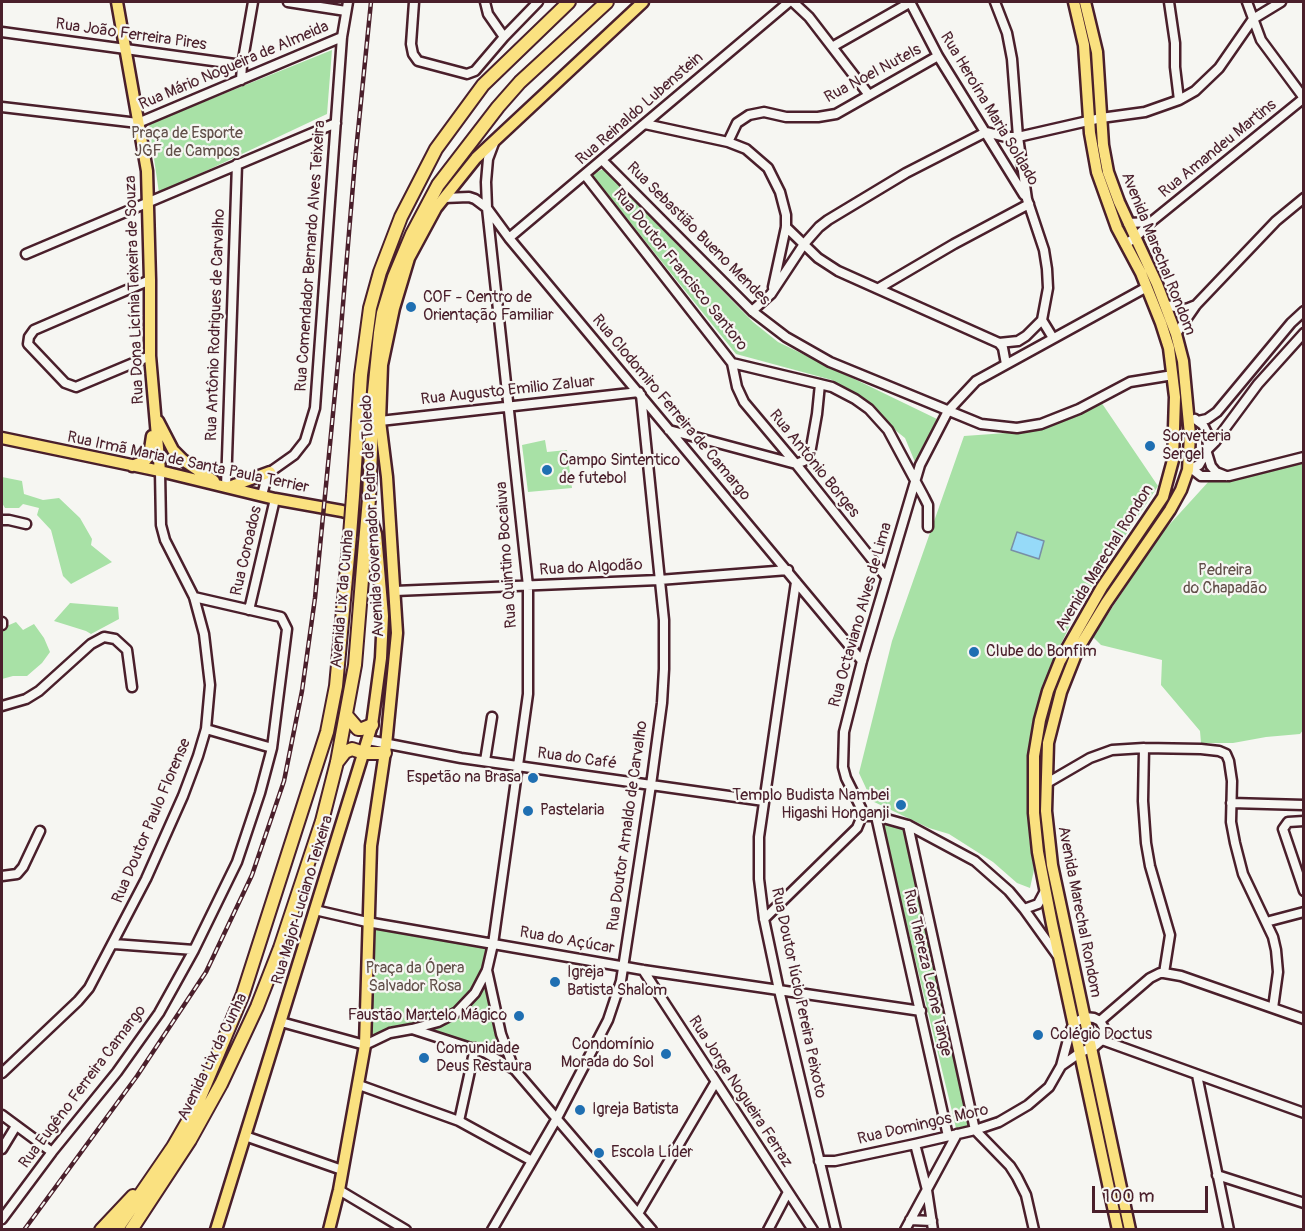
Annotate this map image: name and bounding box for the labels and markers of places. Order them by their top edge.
place label: COF - Centro de Orientação Familiar [423,288,554,326]
marker: COF - Centro de Orientação Familiar [404,300,418,314]
place label: Sorveteria Sergel [1162,427,1231,465]
marker: Sorveteria Sergel [1143,439,1157,453]
place label: Campo Sintentico de futebol [559,451,680,489]
marker: Campo Sintentico de futebol [540,463,554,477]
place label: Clube do Bonfim [986,642,1097,662]
marker: Clube do Bonfim [967,645,981,659]
place label: Espetão na Brasa [407,768,521,788]
marker: Espetão na Brasa [526,771,540,785]
place label: Templo Budista Nambei Higashi Honganji [732,786,889,824]
marker: Templo Budista Nambei Higashi Honganji [894,798,908,812]
place label: Pastelaria [540,801,604,821]
marker: Pastelaria [521,804,535,818]
place label: Igreja Batista Shalom [567,963,667,1001]
marker: Igreja Batista Shalom [548,975,562,989]
place label: Faustão Martelo Mágico [348,1006,507,1026]
marker: Faustão Martelo Mágico [512,1009,526,1023]
place label: Colégio Doctus [1050,1025,1152,1045]
marker: Colégio Doctus [1031,1028,1045,1042]
place label: Condomínio Morada do Sol [561,1035,654,1073]
place label: Comunidade Deus Restaura [436,1039,532,1077]
marker: Condomínio Morada do Sol [659,1047,673,1061]
marker: Comunidade Deus Restaura [417,1051,431,1065]
place label: Igreja Batista [592,1100,679,1120]
marker: Igreja Batista [573,1103,587,1117]
place label: Escola Líder [611,1143,693,1163]
marker: Escola Líder [592,1146,606,1160]

